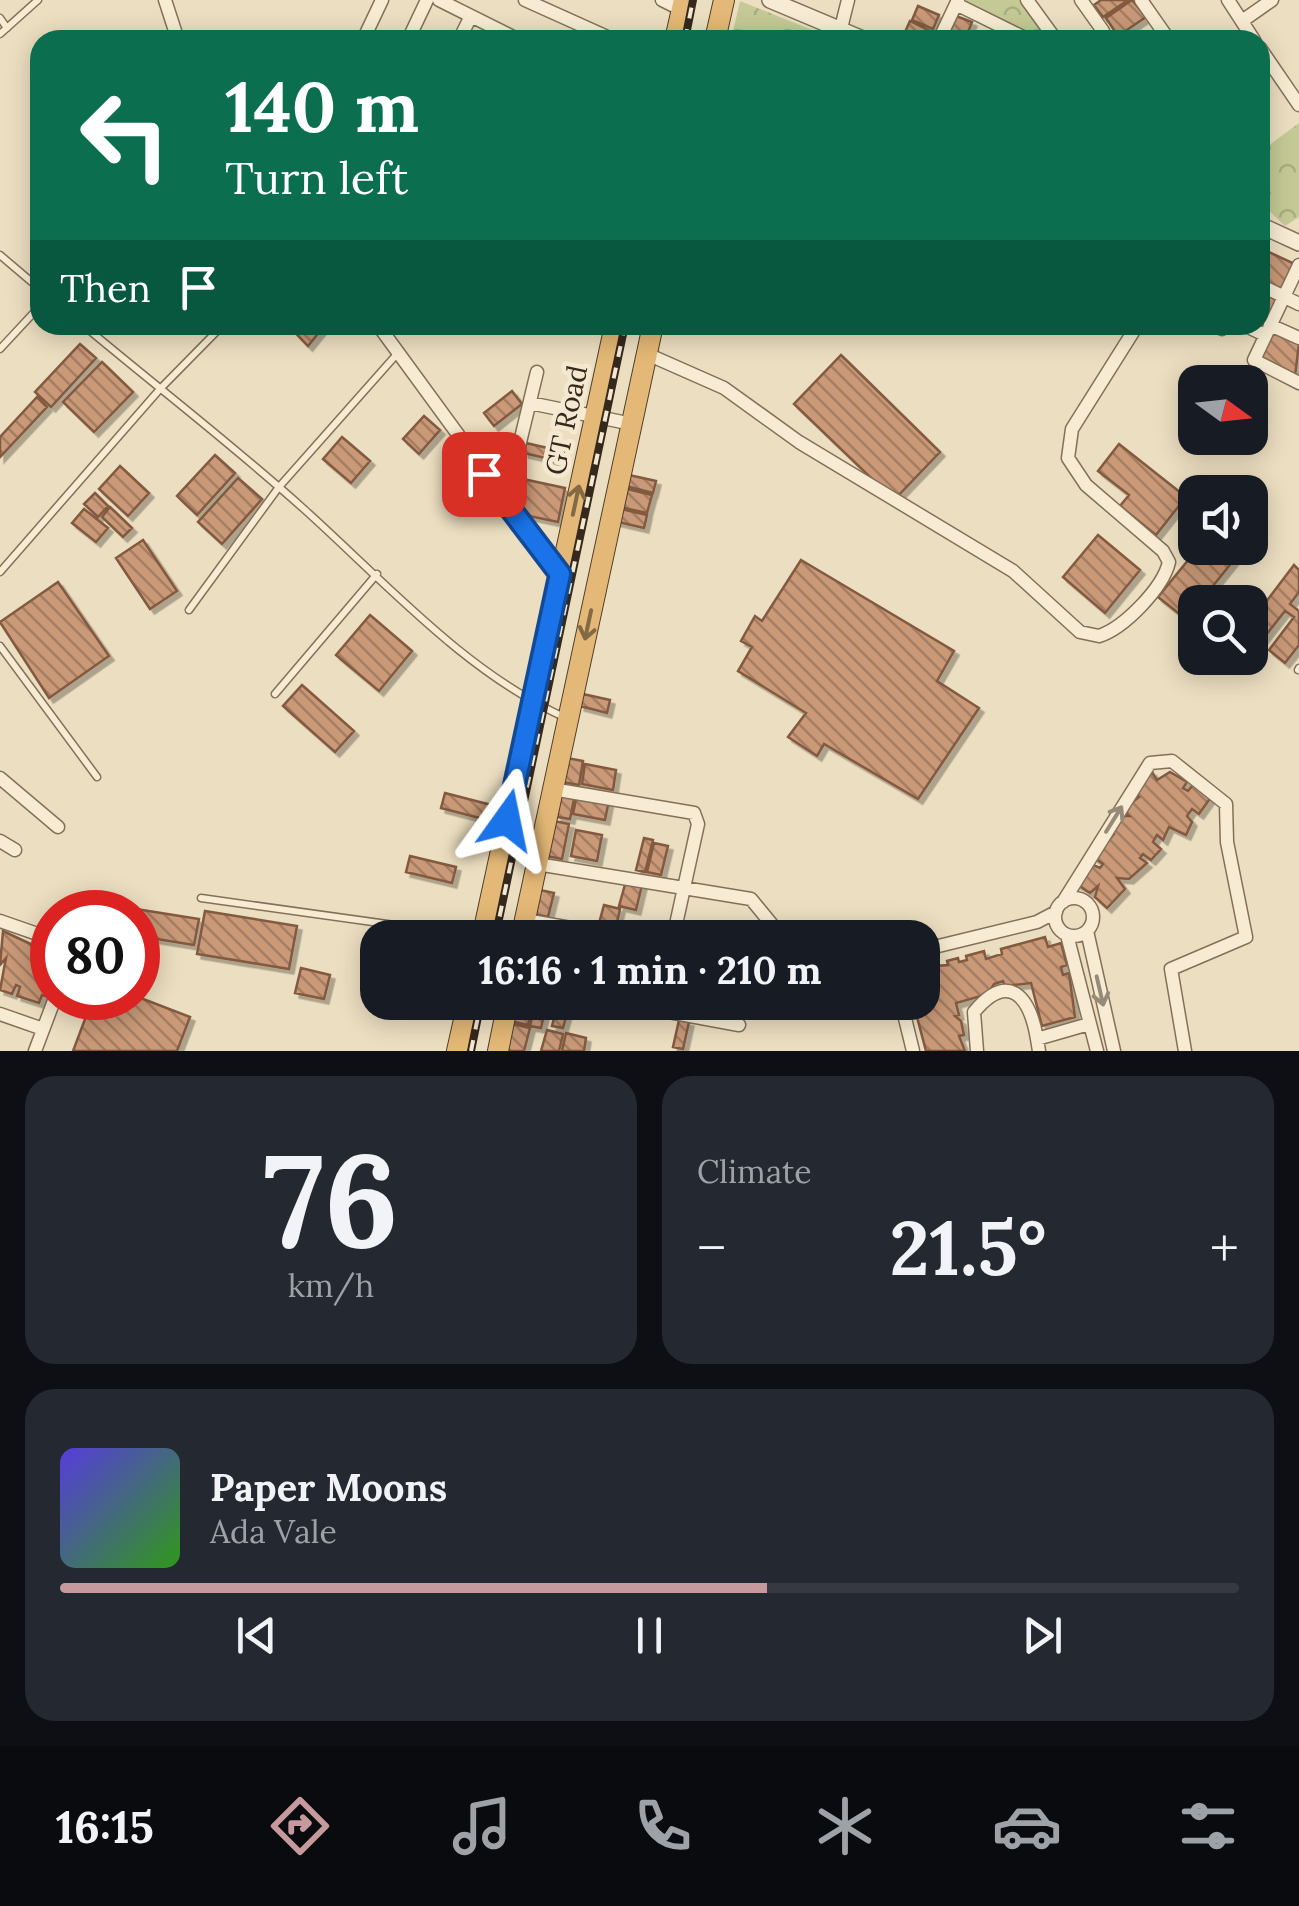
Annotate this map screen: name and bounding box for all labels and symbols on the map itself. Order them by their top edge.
street label: GT Road [537,362,595,478]
north arrow [1178,365,1268,455]
pin [442,432,527,517]
one-way arrow [568,485,587,517]
one-way arrow [577,609,596,641]
position arrow [455,768,559,872]
one-way arrow [1104,805,1124,834]
speed limit sign: 80 [30,890,160,1020]
one-way arrow [1092,974,1111,1006]

